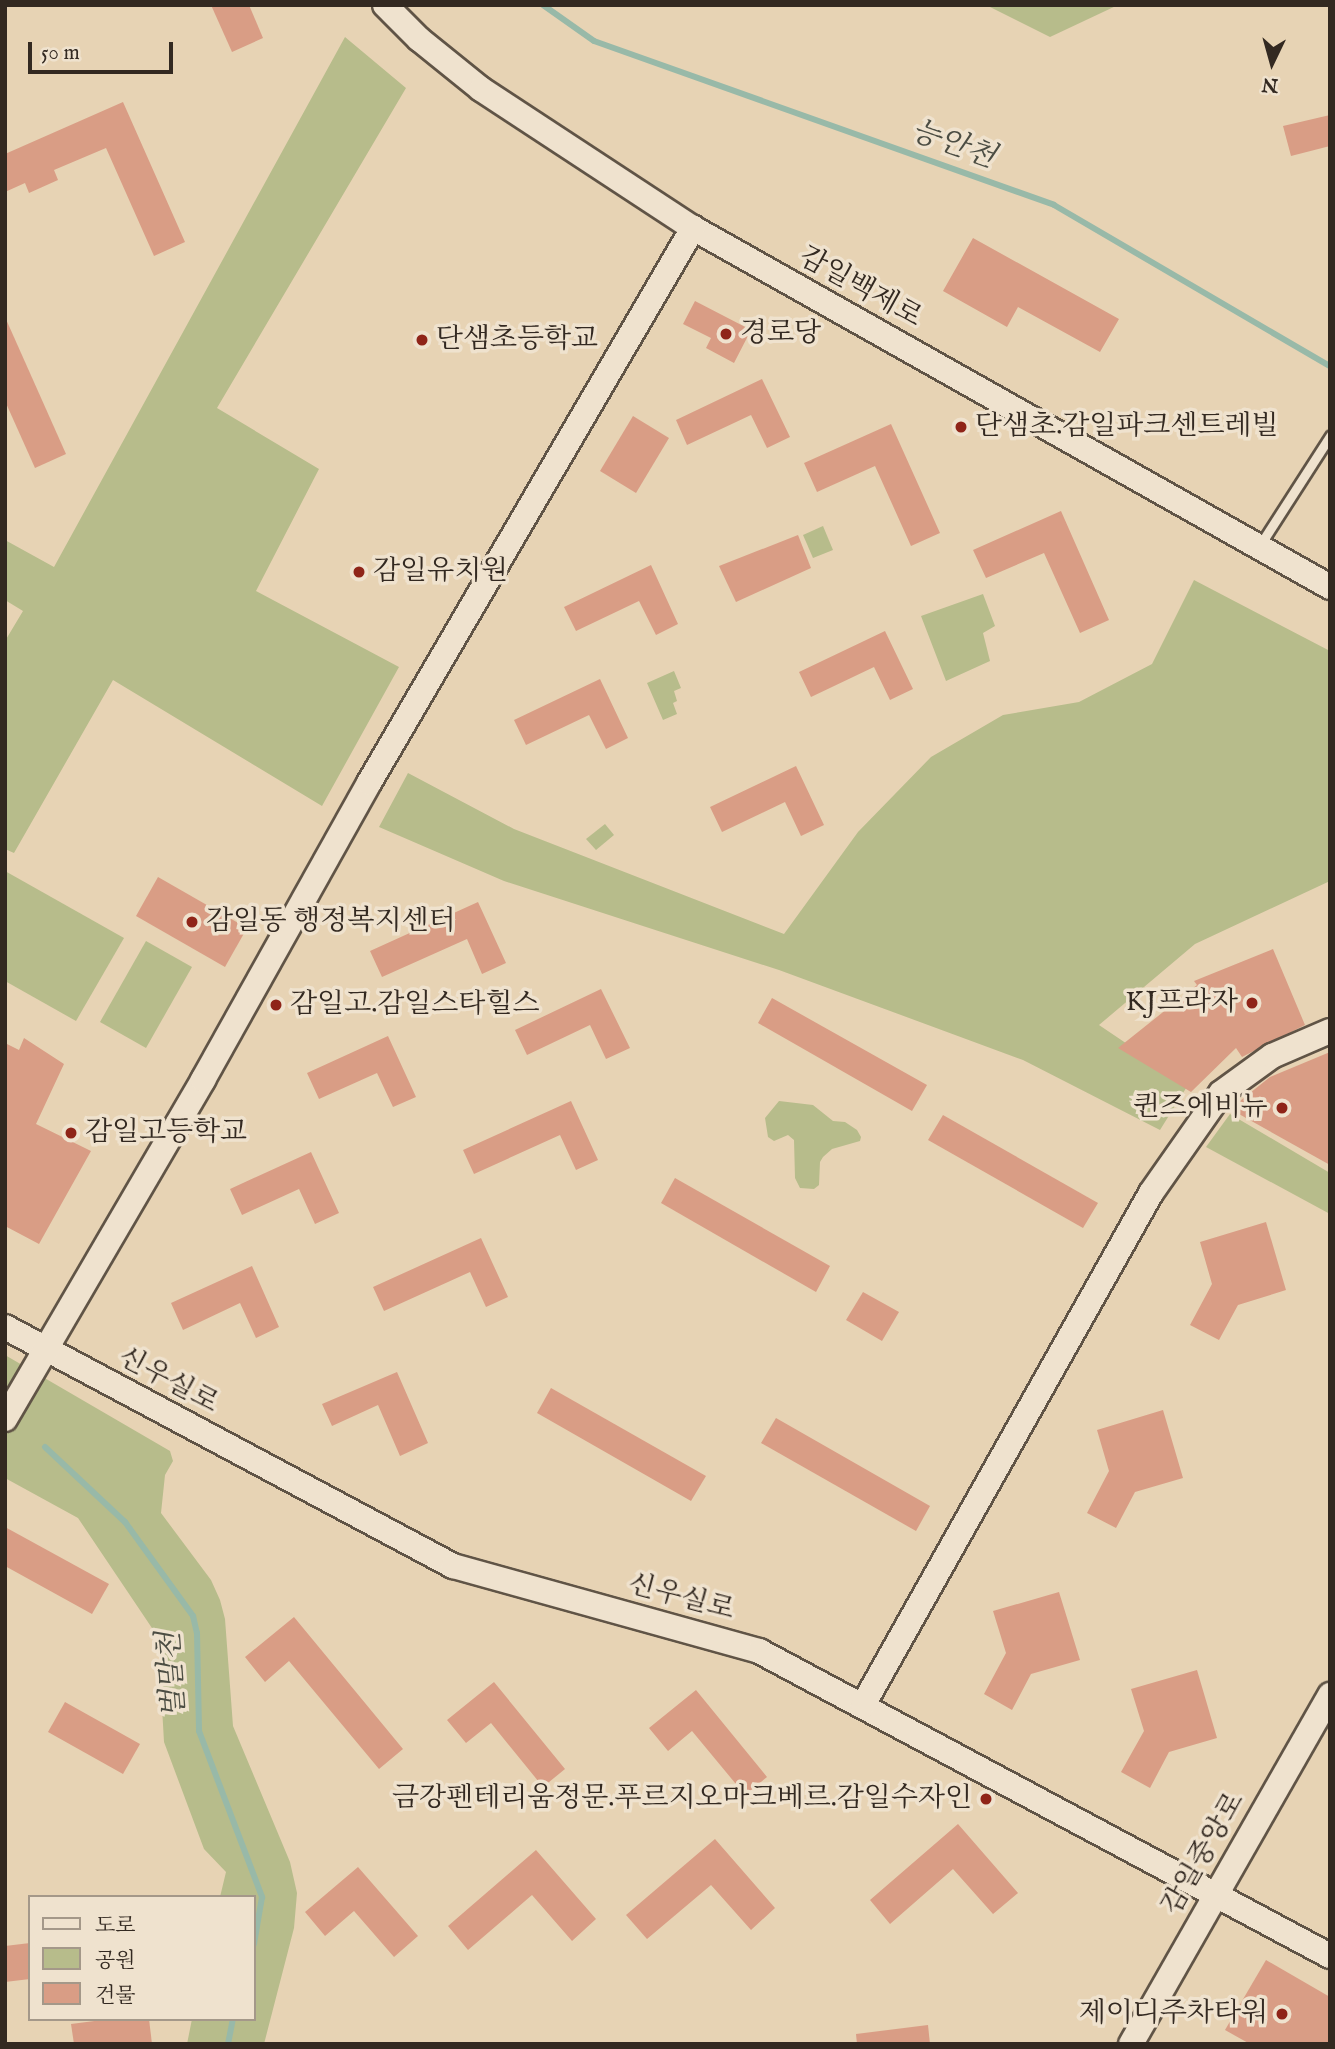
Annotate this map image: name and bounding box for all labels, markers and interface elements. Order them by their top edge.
scale bar [32,28,177,72]
north arrow [1237,28,1307,98]
text: 50 m [41,40,80,67]
text: N [1261,71,1279,97]
water label: 능안천 [906,113,1000,177]
street label: 감일백제로 [793,241,927,335]
place label: 경로당 [740,317,821,351]
place label: 단샘초등학교 [436,323,598,357]
marker: 경로당 [718,326,734,342]
marker: 단샘초등학교 [414,332,430,348]
place label: 단샘초.감일파크센트레빌 [975,410,1279,444]
marker: 단샘초.감일파크센트레빌 [953,419,969,435]
place label: 감일유치원 [373,555,508,589]
marker: 감일유치원 [351,564,367,580]
place label: 감일동 행정복지센터 [206,905,456,939]
marker: 감일동 행정복지센터 [184,914,200,930]
place label: KJ프라자 [1125,986,1238,1020]
place label: 감일고.감일스타힐스 [290,988,539,1022]
marker: KJ프라자 [1244,995,1260,1011]
marker: 감일고.감일스타힐스 [268,997,284,1013]
place label: 퀸즈에비뉴 [1133,1091,1268,1125]
marker: 퀸즈에비뉴 [1274,1100,1290,1116]
place label: 감일고등학교 [85,1116,247,1150]
marker: 감일고등학교 [63,1125,79,1141]
street label: 신우실로 [112,1341,224,1421]
street label: 신우실로 [624,1568,738,1628]
water label: 벌말천 [152,1630,194,1720]
place label: 금강펜테리움정문.푸르지오마크베르.감일수자인 [392,1782,972,1816]
street label: 감일중앙로 [1156,1787,1252,1921]
marker: 금강펜테리움정문.푸르지오마크베르.감일수자인 [978,1791,994,1807]
legend [28,1895,256,2021]
text: 도로 [95,1913,136,1940]
text: 공원 [95,1948,136,1975]
text: 건물 [95,1983,136,2010]
place label: 제이디주차타워 [1079,1997,1268,2031]
marker: 제이디주차타워 [1274,2006,1290,2022]

